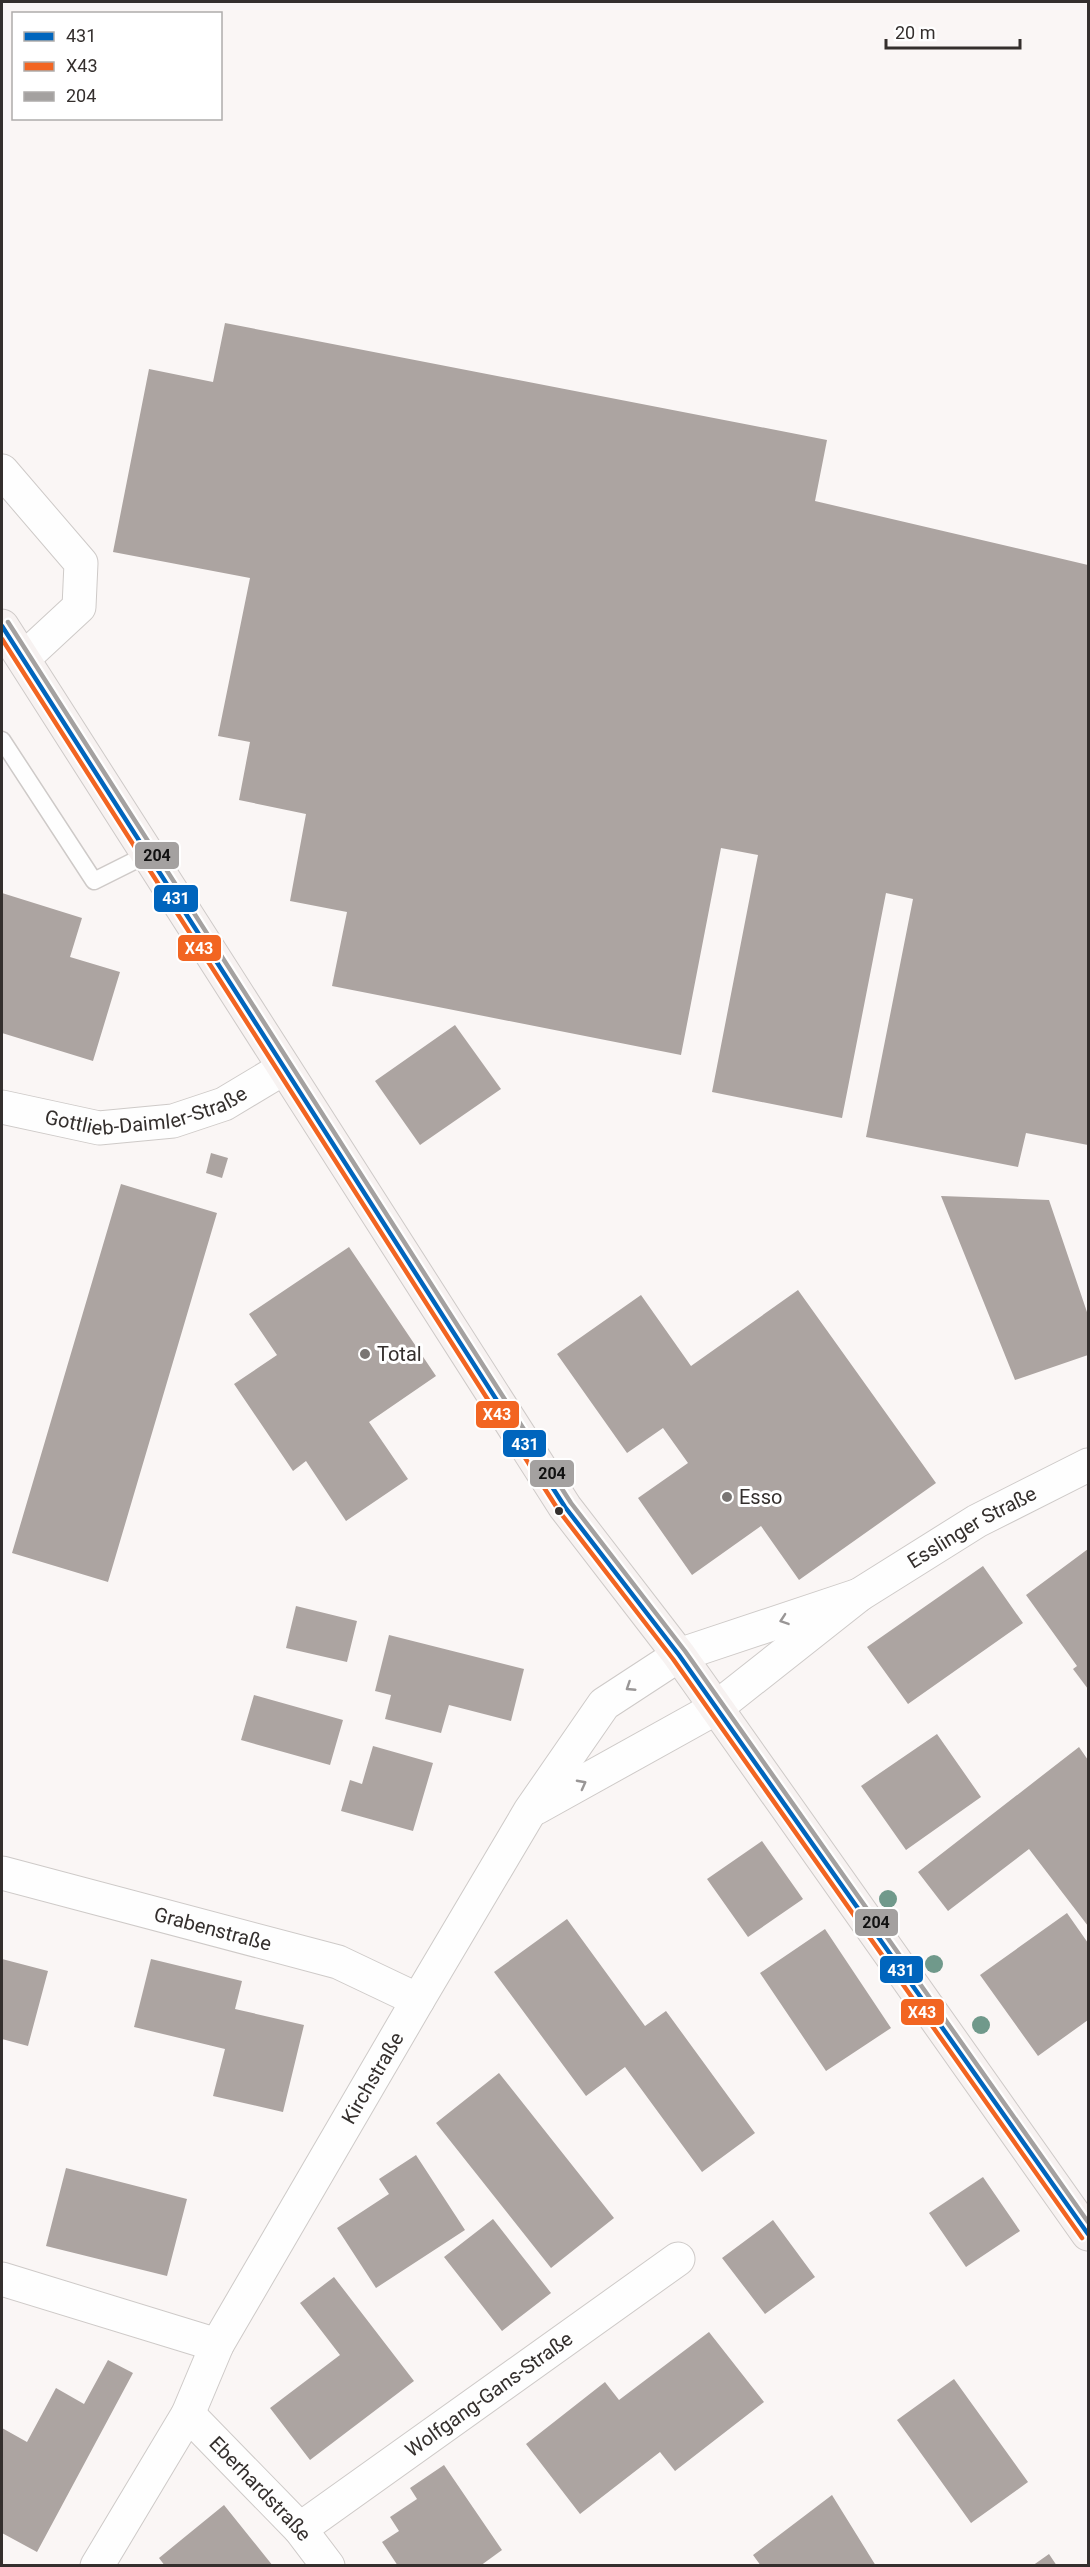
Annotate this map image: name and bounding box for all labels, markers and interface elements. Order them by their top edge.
legend [12,12,222,120]
scale bar [886,12,1020,50]
text: 20 m [895,22,935,43]
text: 431 [66,25,96,46]
text: X43 [66,55,98,76]
text: 204 [66,85,96,106]
line badge: 204 [134,841,180,870]
text: 204 [143,846,171,865]
line badge: 431 [153,884,199,913]
text: 431 [162,889,190,908]
line badge: X43 [177,934,222,962]
text: X43 [185,939,213,958]
street label: Gottlieb-Daimler-Straße [43,1081,251,1140]
place label: Total [377,1342,422,1366]
marker: Total [358,1347,372,1361]
line badge: X43 [475,1400,520,1429]
text: X43 [483,1405,511,1424]
line badge: 431 [502,1429,547,1458]
text: 431 [511,1435,539,1454]
line badge: 204 [529,1459,575,1488]
text: 204 [538,1464,566,1483]
street label: Esslinger Straße [903,1481,1040,1574]
place label: Esso [739,1485,782,1509]
marker: Esso [720,1490,734,1504]
unlabelled marker [553,1505,565,1517]
one-way arrow [779,1613,790,1625]
one-way arrow [626,1680,636,1692]
one-way arrow [575,1779,586,1791]
street label: Grabenstraße [151,1902,274,1956]
line badge: 204 [854,1908,899,1937]
text: 204 [862,1913,890,1932]
line badge: 431 [879,1955,924,1984]
text: 431 [887,1961,915,1980]
line badge: X43 [900,1998,945,2026]
text: X43 [908,2003,936,2022]
street label: Kirchstraße [336,2028,409,2128]
street label: Wolfgang-Gans-Straße [400,2326,577,2462]
street label: Eberhardstraße [204,2431,317,2546]

